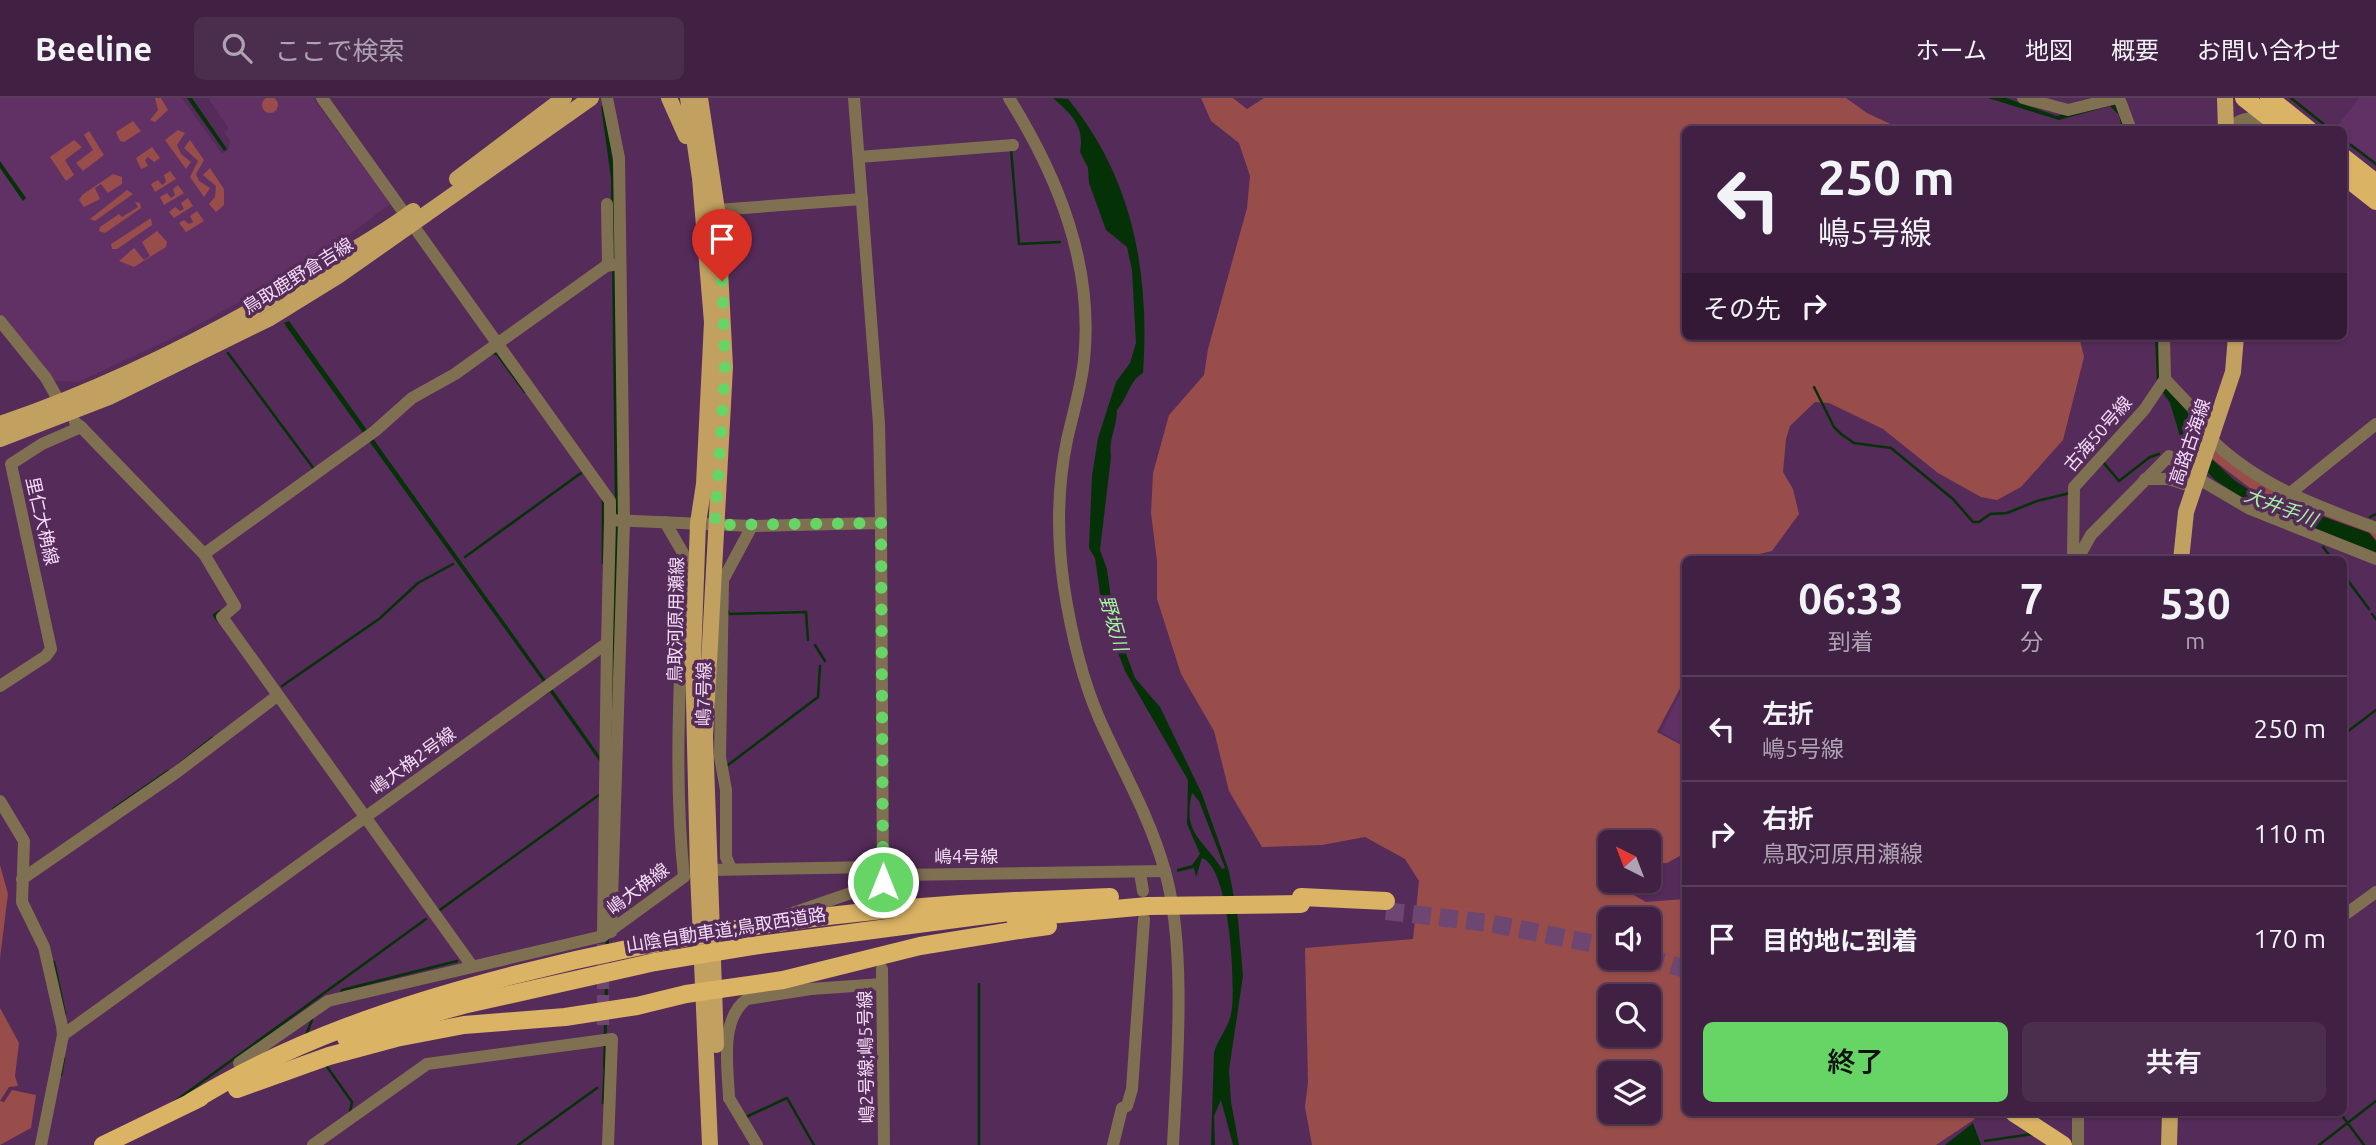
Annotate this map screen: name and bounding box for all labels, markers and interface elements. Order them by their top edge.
search box [194,17,684,80]
icon: search [218,29,256,67]
text: Beeline [35,30,152,67]
text: ここで検索 [274,36,404,65]
text: ホーム [1916,37,1987,64]
text: 地図 [2025,37,2073,64]
text: 概要 [2111,37,2159,64]
text: お問い合わせ [2197,37,2341,64]
text: 250 m [1818,149,1955,204]
icon: left [1703,154,1794,245]
pin [692,209,752,281]
text: 嶋5号線 [1818,214,1932,250]
icon: arrive [703,220,741,258]
street label: 鳥取鹿野倉吉線 [239,233,356,317]
icon: right [1795,287,1833,325]
text: その先 [1703,294,1781,323]
street label: 古海50号線 [2059,392,2135,475]
street label: 高路古海線 [2165,396,2213,487]
street label: 里仁大桷線 [23,475,63,567]
water label: 大井手川 [2242,483,2322,532]
street label: 鳥取河原用瀬線 [664,557,686,683]
text: 06:33 [1798,575,1903,622]
text: 7 [2020,575,2043,622]
text: 530 [2160,580,2231,627]
water label: 野坂川 [1096,593,1133,655]
text: m [2185,628,2205,653]
text: 到着 [1828,629,1874,654]
text: 分 [2020,629,2043,654]
street label: 嶋7号線 [692,662,714,726]
text: 左折 [1762,699,1814,728]
icon: left [1703,710,1741,748]
text: 250 m [2254,714,2326,743]
street label: 嶋大桷2号線 [366,723,459,798]
text: 嶋5号線 [1762,736,1844,761]
text: 右折 [1762,804,1814,833]
icon: right [1703,815,1741,853]
text: 110 m [2254,819,2326,848]
north arrow [1598,830,1661,892]
map controls [1598,830,1661,1124]
text: 鳥取河原用瀬線 [1762,841,1923,866]
position arrow [846,845,920,919]
street label: 嶋4号線 [934,846,998,866]
street label: 嶋大桷線 [603,859,672,918]
street label: 山陰自動車道;鳥取西道路 [624,903,827,955]
button: sound [1598,907,1661,970]
icon: arrive [1703,920,1741,958]
text: 170 m [2254,924,2326,953]
text: 目的地に到着 [1762,926,1918,955]
button: search [1598,984,1661,1047]
street label: 嶋2号線;嶋5号線 [854,990,876,1124]
button: 終了 [1703,1022,2008,1102]
button: 共有 [2022,1022,2326,1102]
button: layers [1598,1061,1661,1124]

